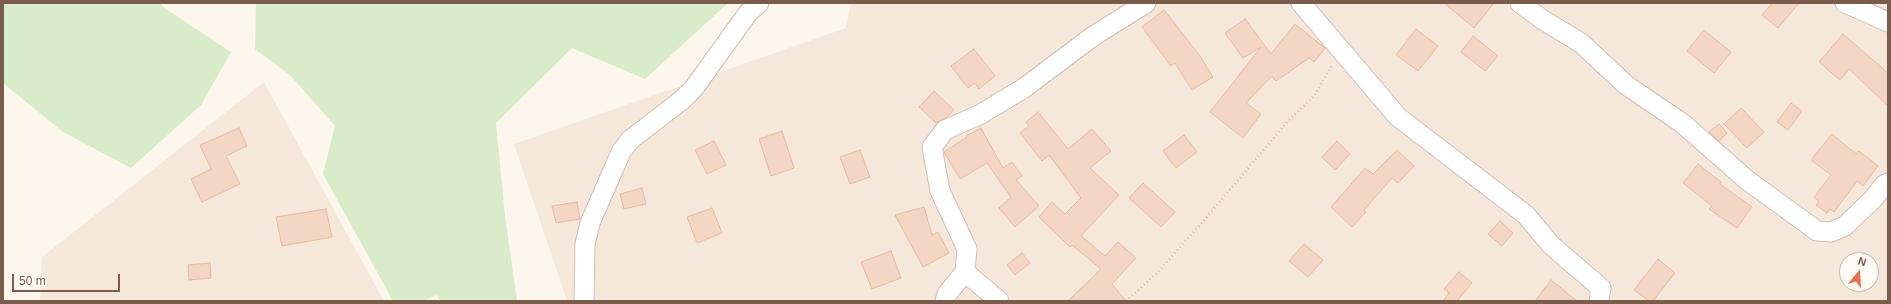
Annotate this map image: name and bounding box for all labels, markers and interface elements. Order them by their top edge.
north arrow [1839,252,1879,292]
text: N [1857,255,1868,268]
scale bar [14,266,122,292]
text: 50 m [19,274,46,288]

